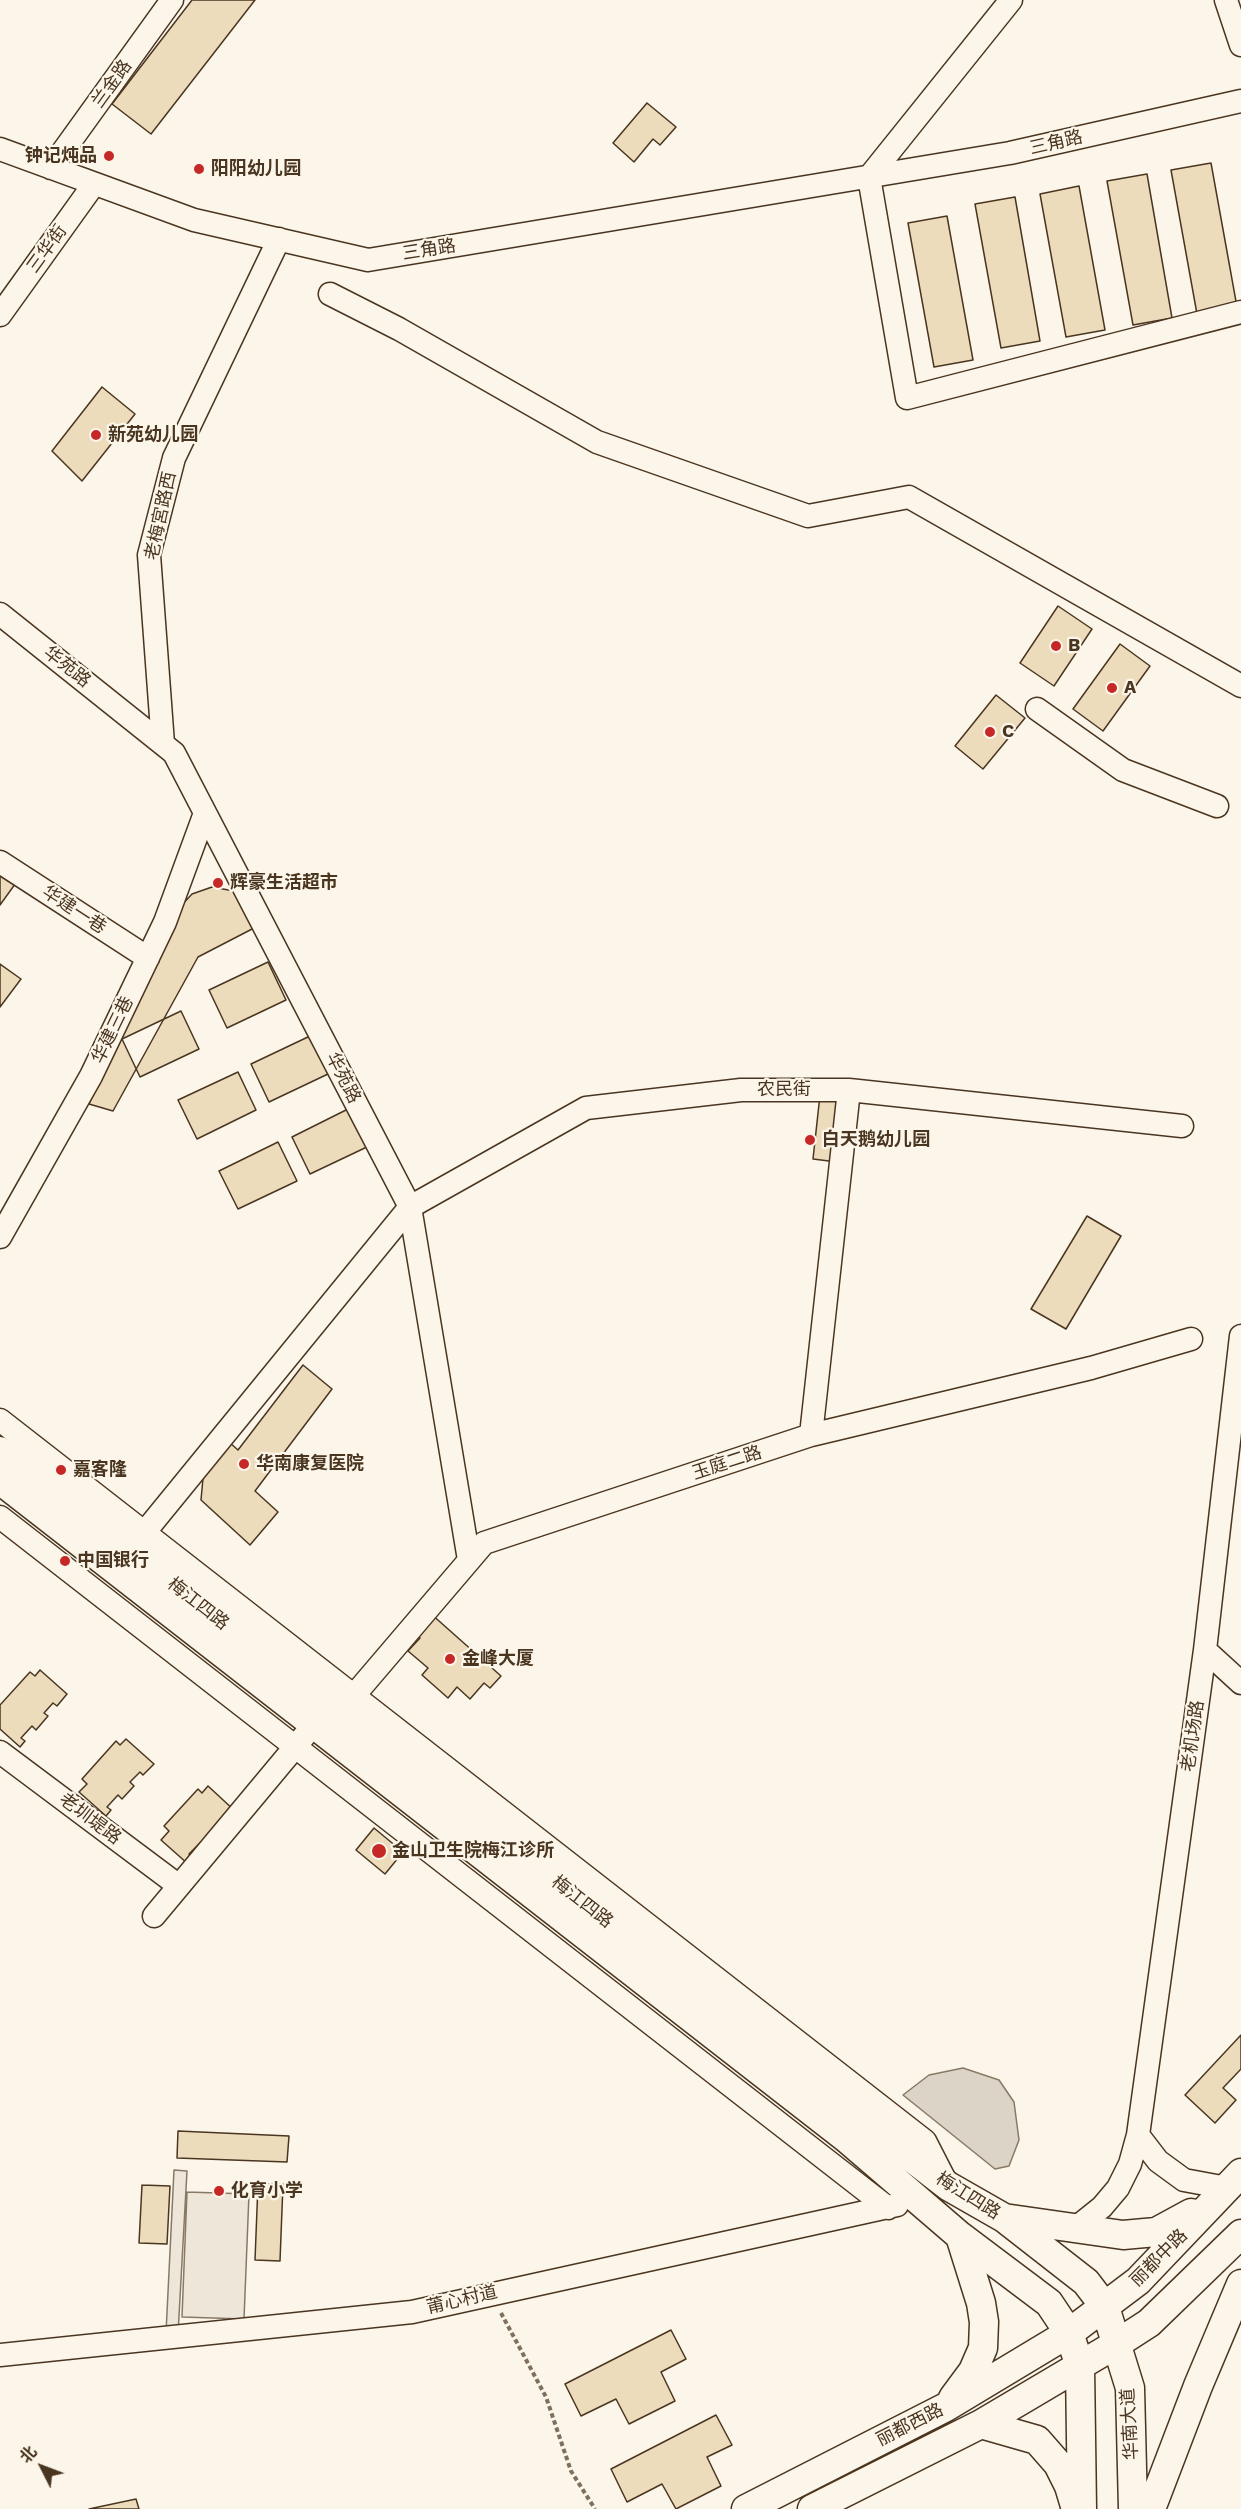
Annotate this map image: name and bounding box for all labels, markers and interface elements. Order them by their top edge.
street label: 兰金路 [87,56,137,112]
street label: 三角路 [1027,126,1085,160]
place label: 钟记炖品 [25,145,97,167]
marker: 钟记炖品 [102,149,116,163]
place label: 阳阳幼儿园 [211,158,301,180]
marker: 阳阳幼儿园 [192,162,206,176]
street label: 三华街 [22,221,72,277]
street label: 三角路 [401,235,457,265]
place label: 新苑幼儿园 [108,424,198,446]
marker: 新苑幼儿园 [89,428,103,442]
street label: 老梅宮路西 [141,470,181,562]
place label: B [1068,635,1080,657]
marker: B [1049,639,1063,653]
street label: 华苑路 [39,642,95,692]
place label: A [1124,677,1136,699]
marker: A [1105,681,1119,695]
place label: C [1002,721,1014,743]
marker: C [983,725,997,739]
place label: 辉豪生活超市 [230,872,338,894]
marker: 辉豪生活超市 [211,876,225,890]
street label: 华建一巷 [38,881,110,939]
street label: 华建三巷 [88,993,138,1067]
street label: 华苑路 [321,1049,365,1107]
street label: 农民街 [757,1079,811,1101]
place label: 白天鹅幼儿园 [822,1129,930,1151]
marker: 白天鹅幼儿园 [803,1133,817,1147]
street label: 玉庭二路 [689,1442,765,1484]
place label: 华南康复医院 [256,1453,364,1475]
marker: 华南康复医院 [237,1457,251,1471]
place label: 嘉客隆 [73,1459,127,1481]
marker: 嘉客隆 [54,1463,68,1477]
place label: 中国银行 [77,1550,149,1572]
marker: 中国银行 [58,1554,72,1568]
street label: 梅江四路 [163,1573,233,1635]
place label: 金峰大厦 [462,1648,534,1670]
marker: 金峰大厦 [443,1652,457,1666]
street label: 老机场路 [1177,1699,1209,1773]
street label: 老圳堤路 [55,1789,125,1849]
place label: 金山卫生院梅江诊所 [392,1840,554,1862]
marker: 金山卫生院梅江诊所 [370,1842,388,1860]
street label: 梅江四路 [547,1871,617,1933]
street label: 梅江四路 [932,2168,1004,2224]
place label: 化育小学 [231,2180,303,2202]
marker: 化育小学 [212,2184,226,2198]
street label: 丽都中路 [1126,2225,1192,2291]
street label: 莆心村道 [424,2281,500,2319]
street label: 华南大道 [1117,2387,1143,2461]
street label: 丽都西路 [873,2399,947,2451]
north arrow [12,2437,72,2497]
text: 北 [16,2442,41,2467]

